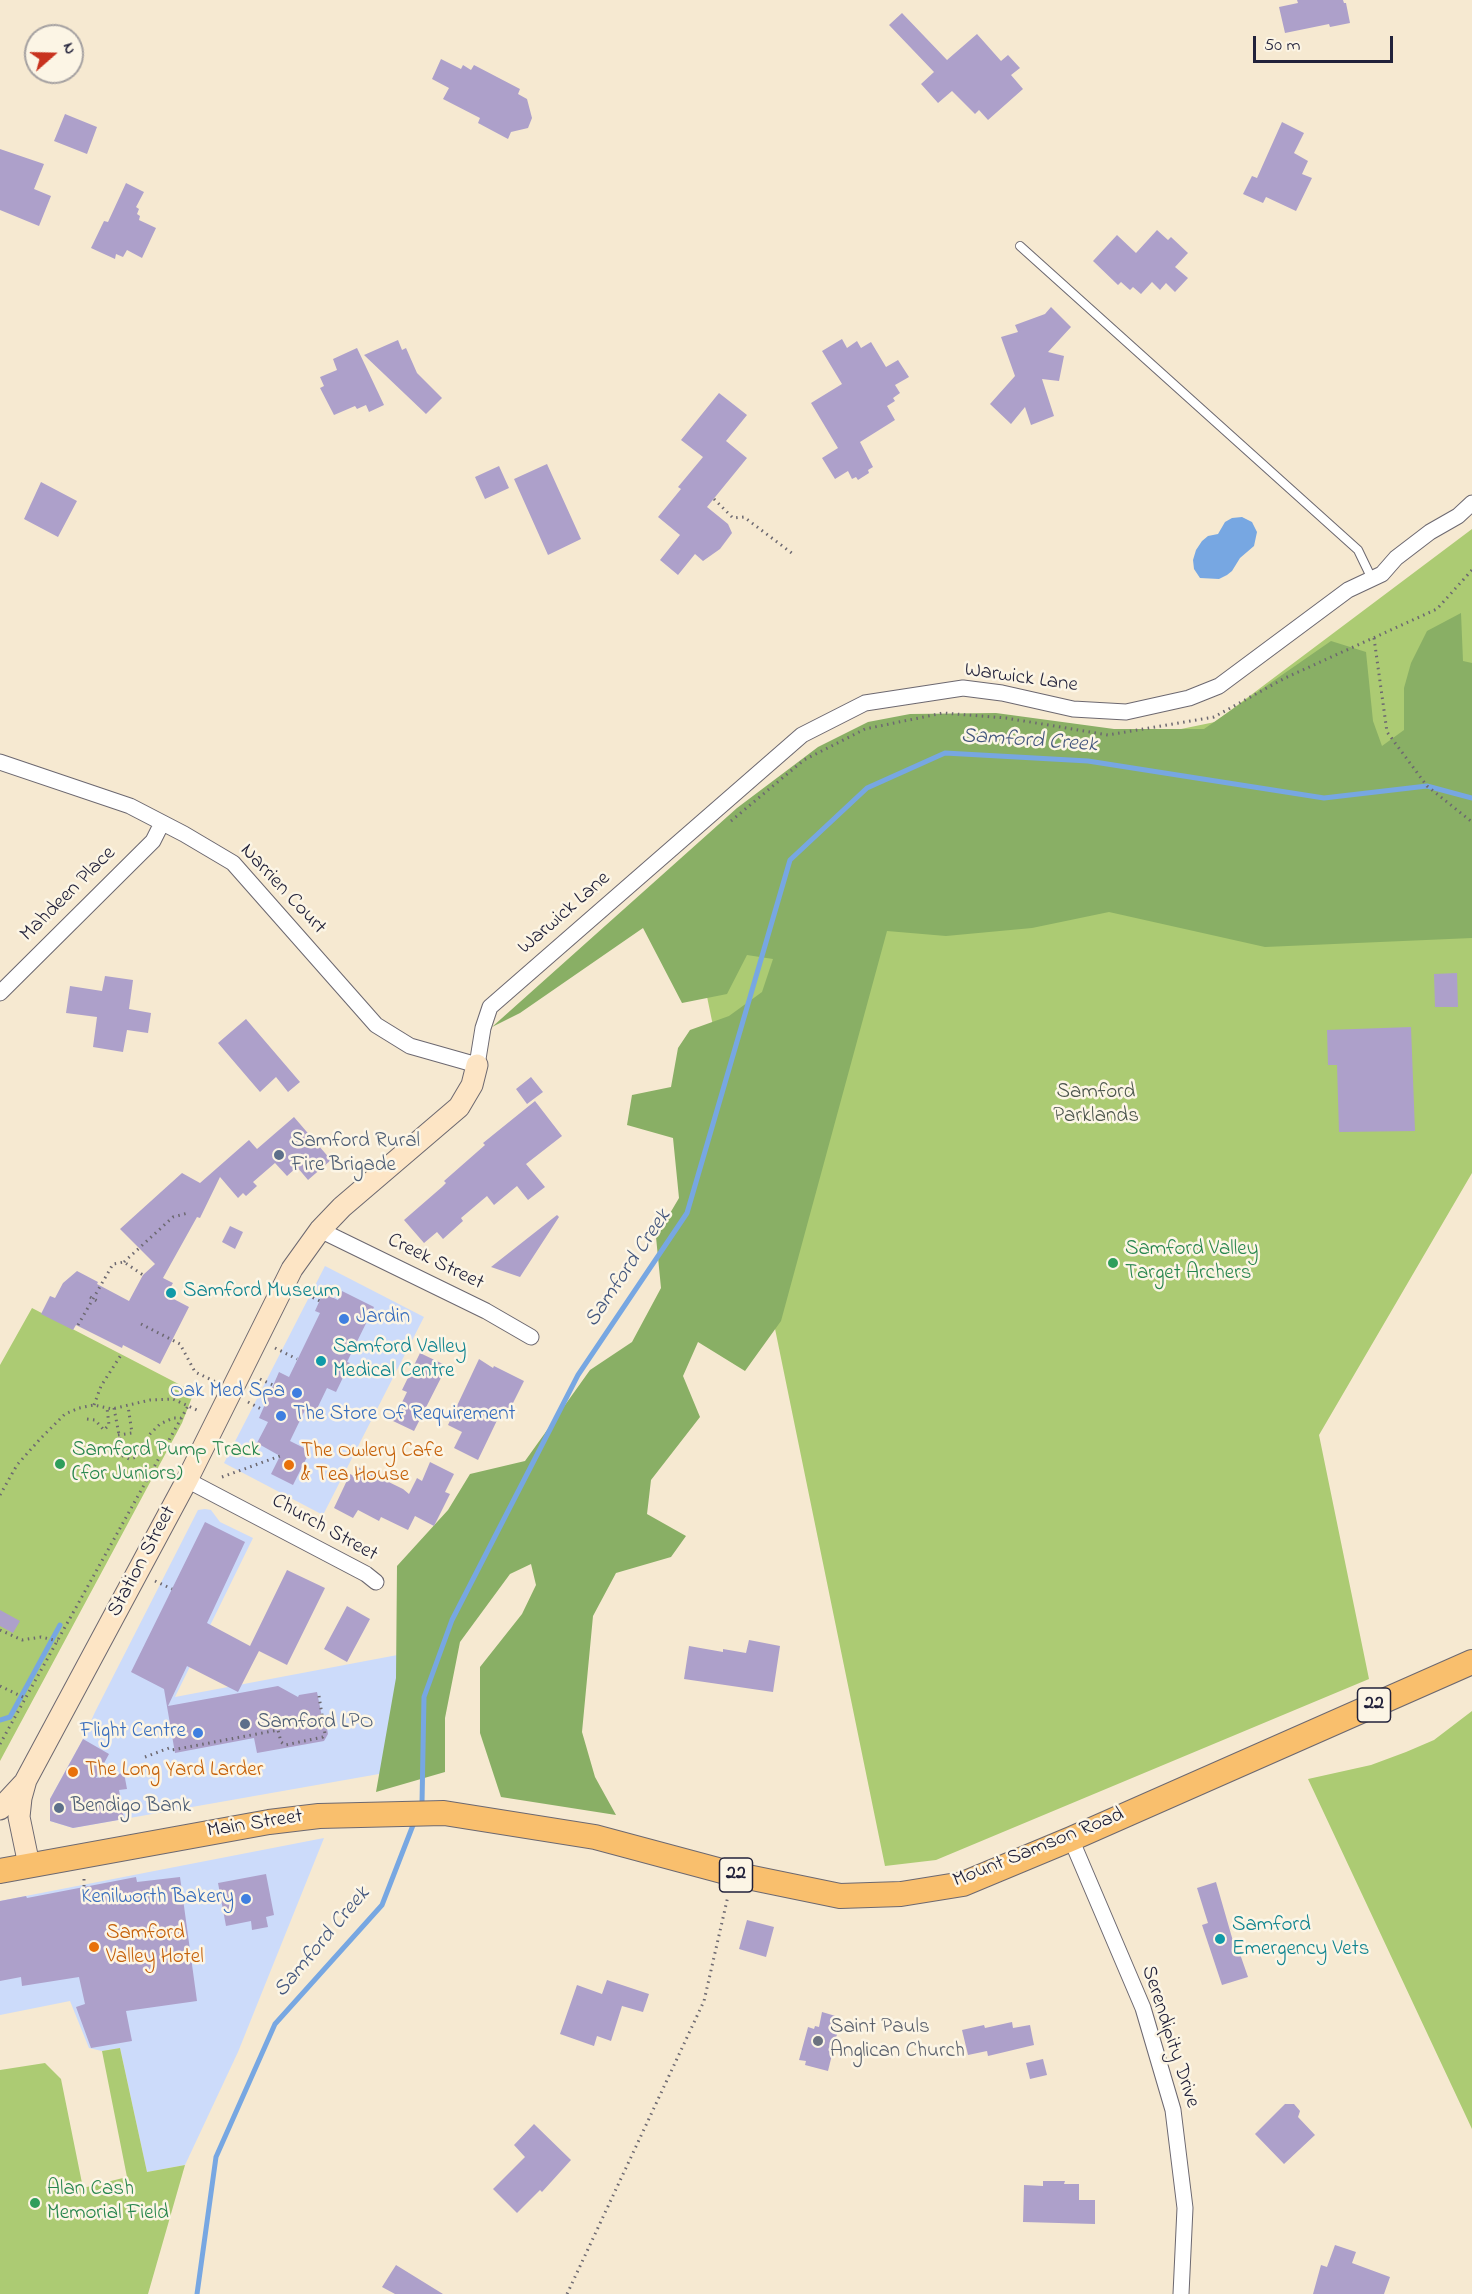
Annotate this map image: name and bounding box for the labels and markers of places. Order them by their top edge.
place label: Samford Rural Fire Brigade [291,1130,420,1180]
marker: Samford Rural Fire Brigade [272,1148,286,1162]
place label: Samford Valley Target Archers [1125,1238,1258,1288]
marker: Samford Valley Target Archers [1106,1256,1120,1270]
place label: Samford Museum [183,1280,340,1306]
marker: Samford Museum [164,1286,178,1300]
place label: Jardin [356,1306,410,1332]
marker: Jardin [337,1312,351,1326]
place label: Samford Valley Medical Centre [333,1336,466,1386]
marker: Samford Valley Medical Centre [314,1354,328,1368]
place label: Oak Med Spa [170,1380,285,1406]
marker: Oak Med Spa [290,1386,304,1400]
place label: The Store Of Requirement [293,1403,516,1429]
marker: The Store Of Requirement [274,1409,288,1423]
place label: Samford Pump Track (for Juniors) [72,1439,260,1489]
place label: The Owlery Cafe & Tea House [301,1440,443,1490]
marker: Samford Pump Track (for Juniors) [53,1457,67,1471]
marker: The Owlery Cafe & Tea House [282,1458,296,1472]
place label: Samford LPO [257,1711,374,1737]
marker: Samford LPO [238,1717,252,1731]
place label: Flight Centre [80,1720,186,1746]
marker: Flight Centre [191,1726,205,1740]
place label: The Long Yard Larder [85,1759,263,1785]
marker: The Long Yard Larder [66,1765,80,1779]
place label: Bendigo Bank [71,1795,191,1821]
marker: Bendigo Bank [52,1801,66,1815]
place label: Kenilworth Bakery [81,1886,234,1912]
marker: Kenilworth Bakery [239,1892,253,1906]
place label: Samford Emergency Vets [1232,1914,1369,1964]
place label: Samford Valley Hotel [106,1922,204,1972]
marker: Samford Emergency Vets [1213,1932,1227,1946]
marker: Samford Valley Hotel [87,1940,101,1954]
place label: Saint Pauls Anglican Church [830,2016,965,2066]
marker: Saint Pauls Anglican Church [811,2034,825,2048]
place label: Alan Cash Memorial Field [47,2178,169,2228]
marker: Alan Cash Memorial Field [28,2196,42,2210]

